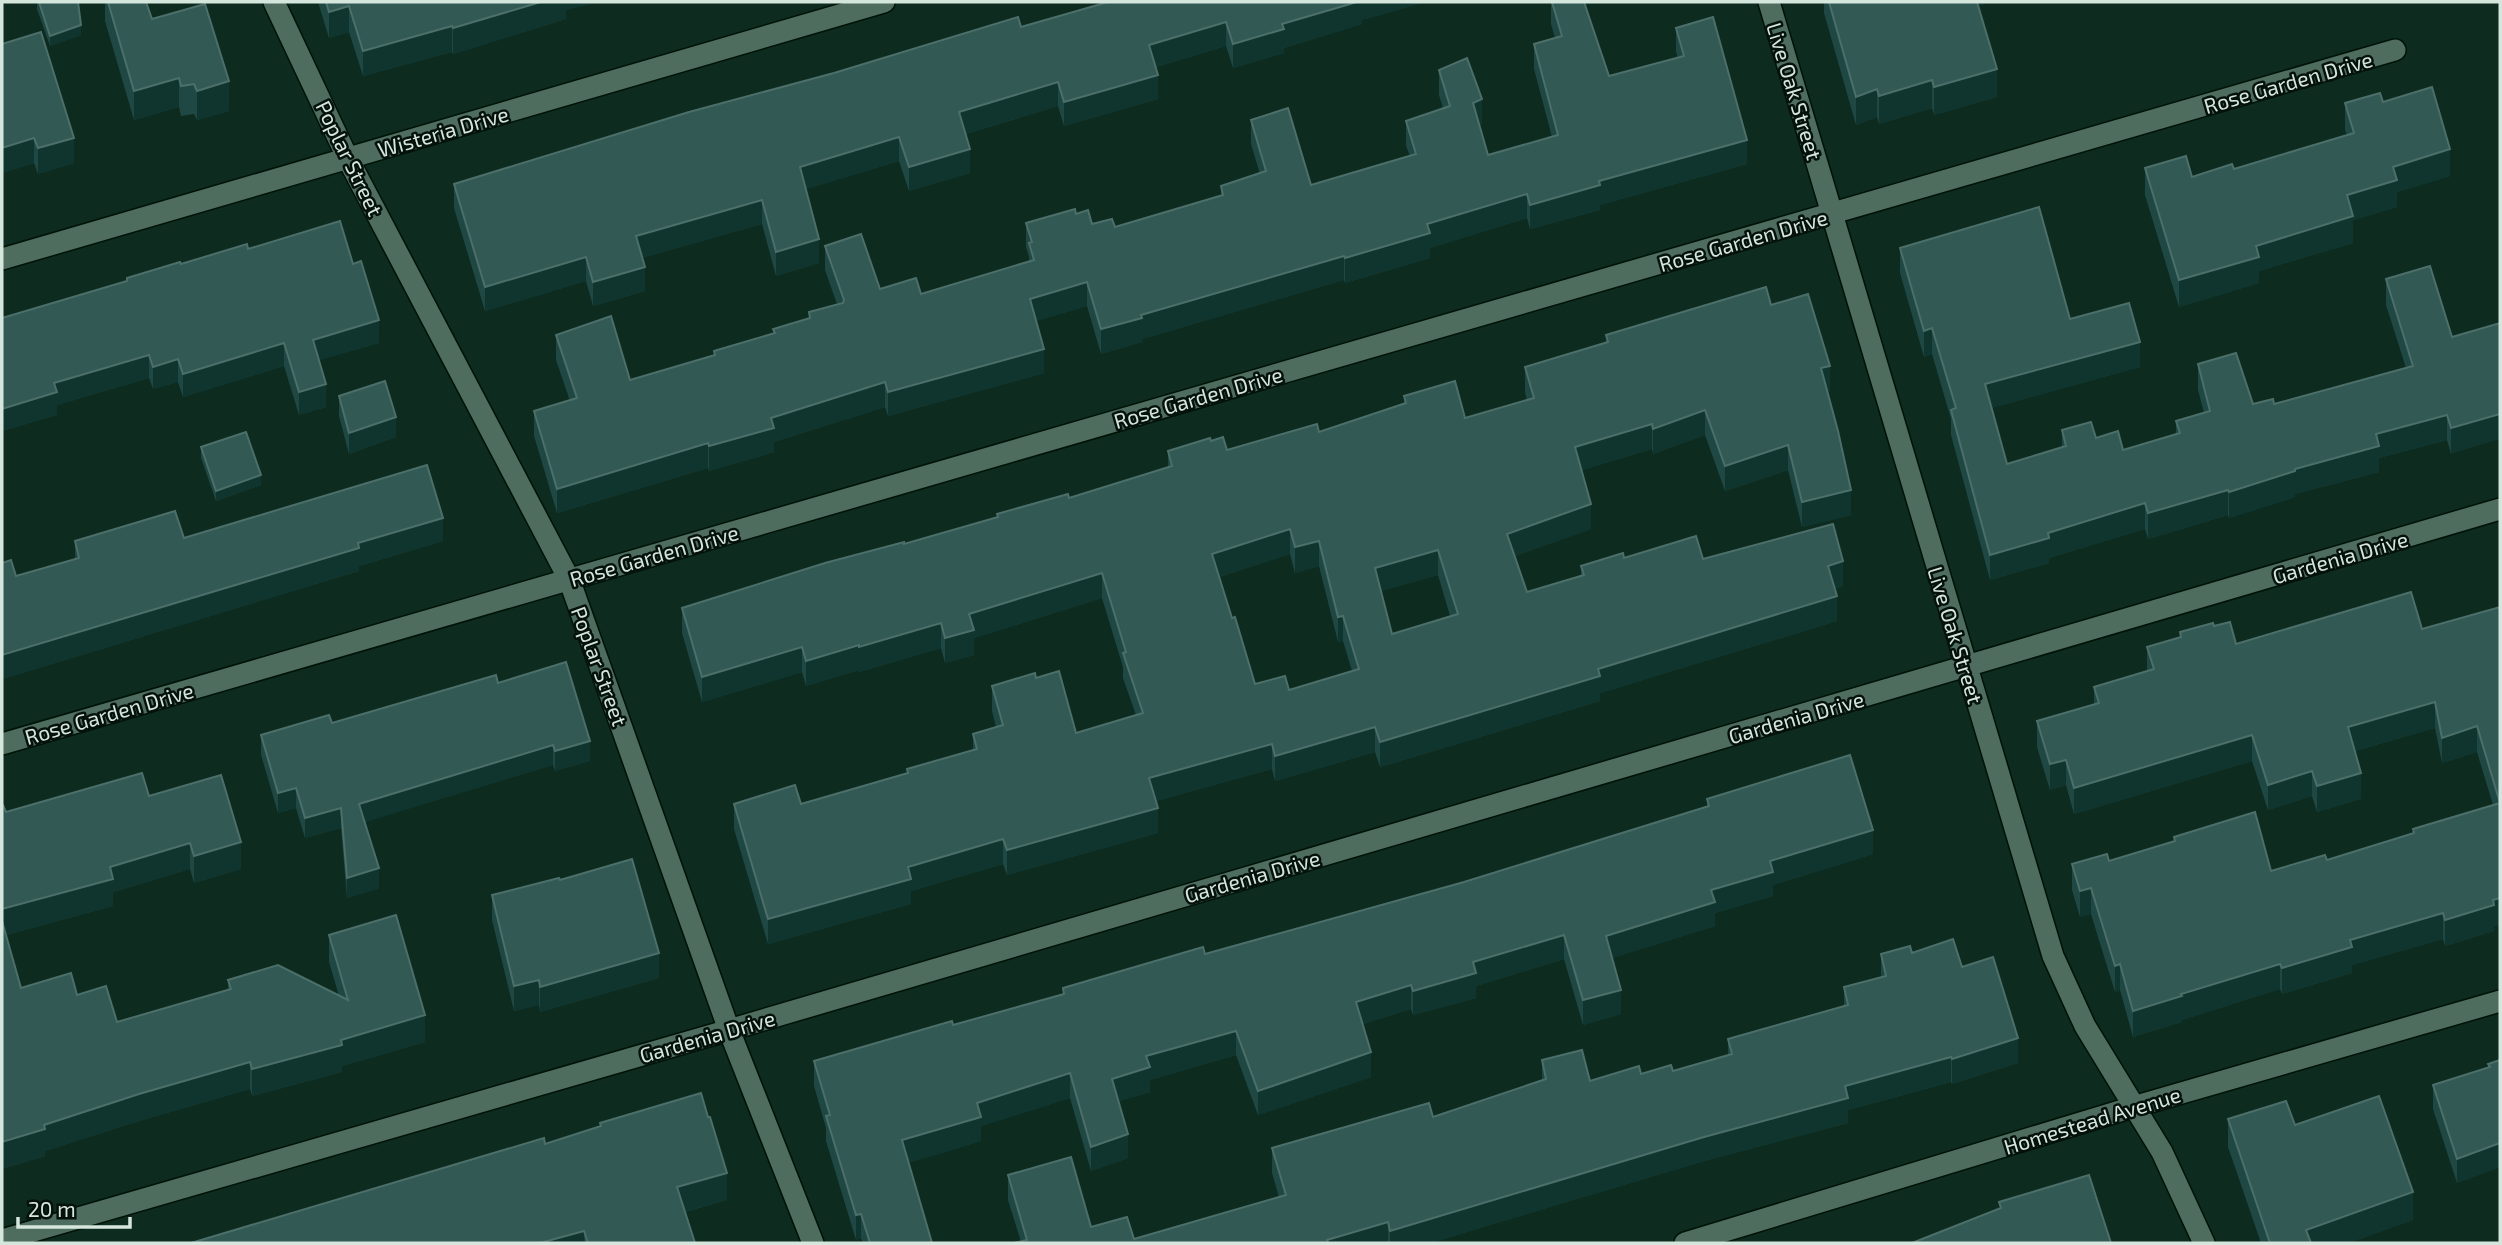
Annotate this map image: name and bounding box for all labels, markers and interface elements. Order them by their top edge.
street label: Live Oak Street [1762,19,1828,163]
street label: Rose Garden Drive [2201,46,2375,118]
street label: Poplar Street [311,96,389,220]
street label: Wisteria Drive [375,100,511,162]
street label: Rose Garden Drive [1656,204,1830,276]
street label: Rose Garden Drive [1111,361,1285,433]
street label: Rose Garden Drive [567,519,741,591]
street label: Gardenia Drive [2269,526,2411,588]
street label: Live Oak Street [1923,563,1989,707]
street label: Poplar Street [567,603,633,729]
street label: Rose Garden Drive [22,677,196,749]
street label: Gardenia Drive [1725,686,1867,748]
street label: Gardenia Drive [1181,845,1323,907]
street label: Gardenia Drive [636,1005,778,1067]
street label: Homestead Avenue [2001,1081,2183,1159]
scale bar [18,1186,130,1230]
text: 20 m [28,1196,76,1221]

